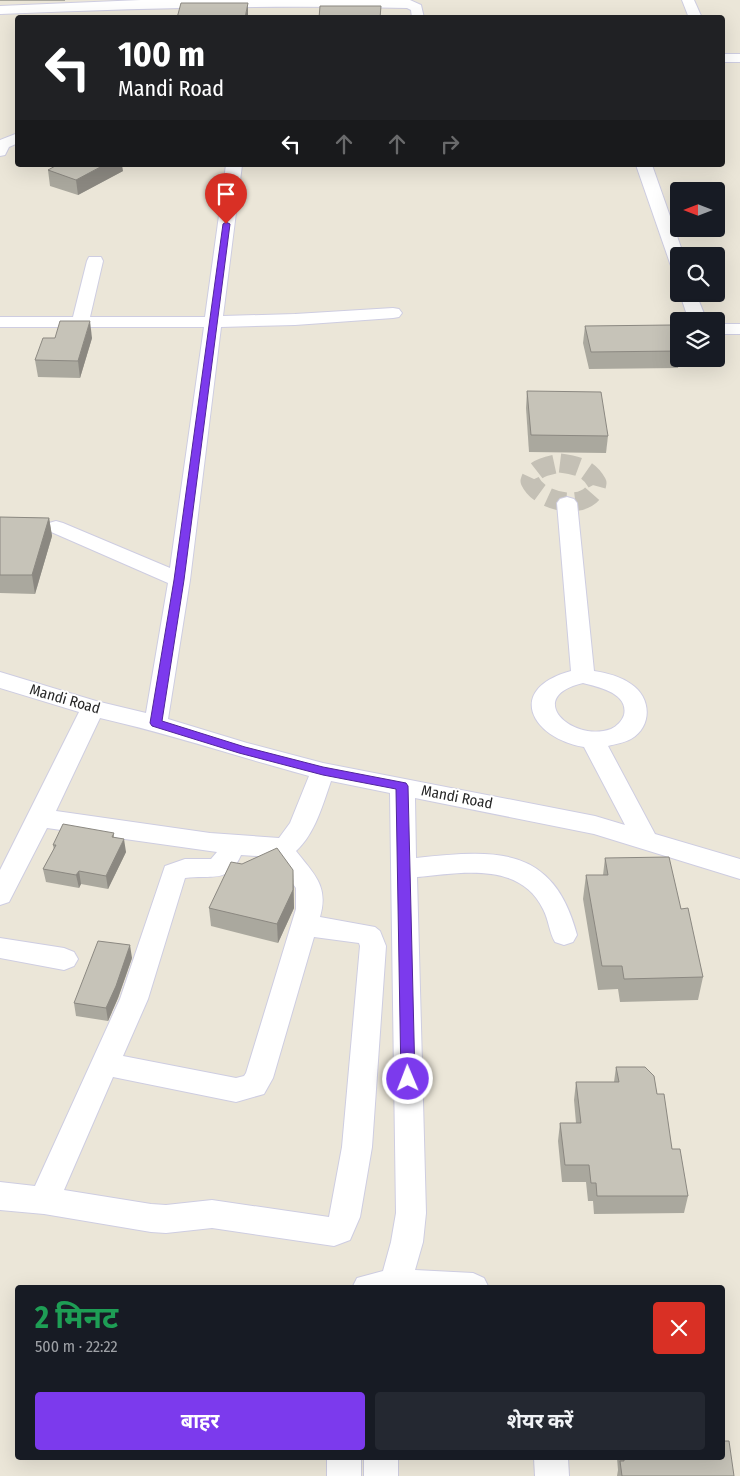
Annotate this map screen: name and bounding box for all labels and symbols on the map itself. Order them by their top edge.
pin [205,173,247,224]
north arrow [670,182,725,238]
street label: Mandi Road [28,680,102,718]
street label: Mandi Road [420,781,494,813]
position arrow [381,1052,433,1104]

